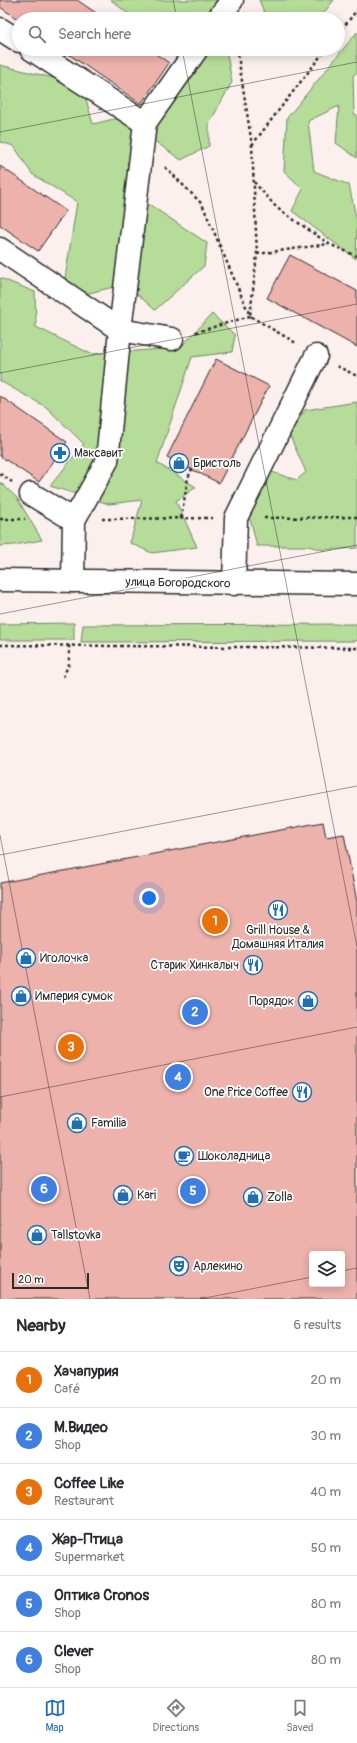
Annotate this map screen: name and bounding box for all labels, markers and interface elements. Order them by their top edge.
search box [12,12,345,56]
icon: search [26,23,48,45]
text: Search here [58,25,131,44]
pharmacy icon: Максавит [49,442,71,464]
place label: Максавит [74,446,123,461]
shop icon: Бристоль [168,452,190,474]
place label: Бристоль [193,456,241,471]
street label: улица Богородского [124,575,231,591]
your location [139,888,159,908]
restaurant icon: Grill House & Домашняя Италия [267,899,289,921]
pin: 1 [202,906,228,936]
place label: Grill House & Домашняя Италия [231,923,324,952]
shop icon: Иголочка [15,947,37,969]
place label: Иголочка [40,951,89,966]
restaurant icon: Старик Хинкалыч [242,954,264,976]
place label: Старик Хинкалыч [151,958,239,973]
shop icon: Империя сумок [10,985,32,1007]
place label: Империя сумок [35,989,113,1004]
shop icon: Порядок [297,990,319,1012]
place label: Порядок [249,994,294,1009]
pin: 2 [182,997,208,1027]
pin: 3 [58,1032,84,1062]
pin: 4 [165,1062,191,1092]
restaurant icon: One Price Coffee [291,1081,313,1103]
place label: One Price Coffee [204,1085,288,1100]
shop icon: Familia [66,1112,88,1134]
place label: Familia [91,1116,127,1131]
cafe icon: Шоколадница [173,1145,195,1167]
place label: Шоколадница [198,1149,271,1164]
pin: 6 [31,1174,57,1204]
pin: 5 [180,1176,206,1206]
shop icon: Kari [112,1184,134,1206]
shop icon: Zolla [242,1186,264,1208]
place label: Kari [137,1188,156,1203]
place label: Zolla [267,1190,293,1205]
shop icon: Tallstovka [26,1224,48,1246]
place label: Tallstovka [51,1228,101,1243]
map controls [309,1251,345,1287]
button: layers [309,1251,345,1287]
theatre icon: Арлекино [168,1255,190,1277]
place label: Арлекино [193,1259,243,1274]
scale bar [12,1271,89,1290]
text: 20 m [18,1273,44,1286]
text: Nearby [16,1315,65,1336]
text: 6 results [294,1317,341,1333]
text: Хачапурия [54,1362,118,1381]
text: 1 [26,1372,32,1388]
text: 20 m [310,1372,341,1388]
text: Café [54,1381,80,1397]
text: М.Видео [54,1418,108,1437]
text: 2 [25,1428,33,1444]
text: 30 m [311,1428,341,1444]
text: Shop [54,1437,81,1453]
text: Coffee Like [54,1474,124,1493]
text: 3 [25,1484,33,1500]
text: 40 m [310,1484,341,1500]
text: Restaurant [54,1493,114,1509]
text: Жар-Птица [54,1530,123,1549]
text: 4 [25,1540,33,1556]
text: 50 m [311,1540,341,1556]
text: Supermarket [54,1549,125,1565]
text: Оптика Cronos [54,1586,149,1605]
text: 5 [25,1596,33,1612]
text: 80 m [311,1596,341,1612]
text: Shop [54,1605,81,1621]
text: Clever [54,1642,94,1661]
text: 6 [25,1652,33,1668]
text: 80 m [311,1652,341,1668]
text: Shop [54,1661,81,1677]
tab: Map [44,1697,66,1734]
tab: Directions [153,1697,199,1734]
tab: Saved [286,1697,313,1734]

